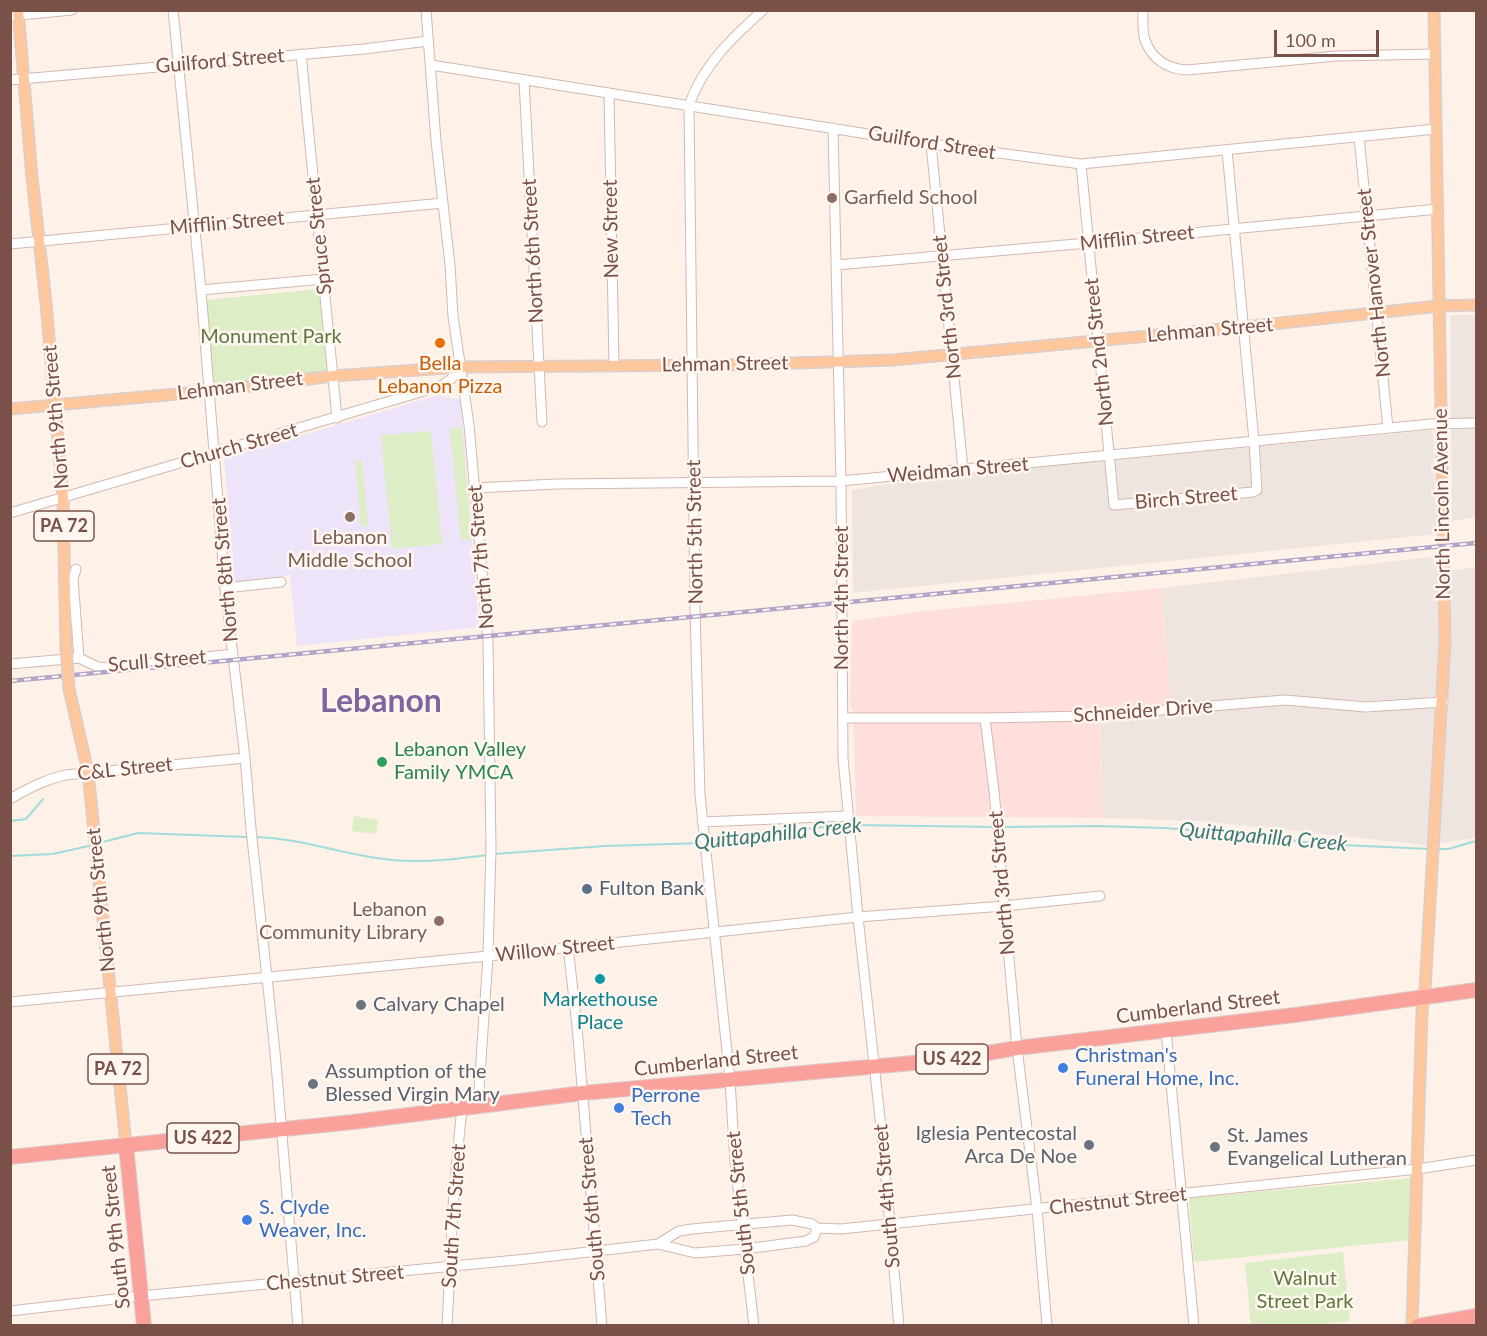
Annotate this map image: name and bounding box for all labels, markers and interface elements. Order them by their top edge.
scale bar [1277,18,1382,56]
text: 100 m [1285,29,1336,51]
street label: Guilford Street [155,43,285,79]
street label: Guilford Street [866,121,998,165]
street label: Spruce Street [301,176,337,296]
street label: North 6th Street [517,178,549,324]
street label: New Street [598,179,624,279]
place label: Garfield School [844,186,978,210]
street label: North Hanover Street [1352,187,1396,379]
marker: Garfield School [825,191,839,205]
street label: Mifflin Street [169,206,285,240]
street label: Mifflin Street [1079,220,1195,256]
street label: North 3rd Street [928,234,966,380]
street label: North 2nd Street [1079,277,1119,427]
street label: Lehman Street [1146,313,1274,347]
park label: Monument Park [200,325,342,349]
marker: Bella Lebanon Pizza [433,336,447,350]
street label: North 9th Street [38,344,74,490]
street label: Lehman Street [662,351,788,377]
place label: Bella Lebanon Pizza [378,352,502,399]
street label: Lehman Street [176,366,304,406]
street label: North Lincoln Avenue [1428,408,1456,600]
street label: Church Street [178,418,300,474]
street label: Weidman Street [886,452,1030,488]
street label: North 5th Street [682,459,708,605]
street label: Birch Street [1134,482,1238,514]
street label: North 7th Street [463,484,499,630]
street label: North 8th Street [207,497,243,643]
marker: Lebanon Middle School [343,510,357,524]
road number: PA 72 [34,511,94,541]
place label: Lebanon Middle School [288,526,412,573]
street label: North 4th Street [830,526,854,670]
street label: Scull Street [107,645,207,677]
district label: Lebanon [320,683,442,721]
street label: Schneider Drive [1072,694,1214,728]
place label: Lebanon Valley Family YMCA [394,738,526,785]
street label: C&L Street [76,752,174,786]
marker: Lebanon Valley Family YMCA [375,755,389,769]
street label: North 3rd Street [984,810,1020,956]
water label: Quittapahilla Creek [693,813,863,855]
water label: Quittapahilla Creek [1178,817,1348,857]
street label: North 9th Street [82,827,120,973]
place label: Fulton Bank [599,877,704,901]
marker: Fulton Bank [580,882,594,896]
place label: Lebanon Community Library [259,898,427,945]
marker: Lebanon Community Library [432,914,446,928]
street label: Willow Street [494,931,616,967]
marker: Markethouse Place [593,972,607,986]
street label: Cumberland Street [1115,985,1281,1029]
place label: Markethouse Place [542,988,658,1035]
place label: Calvary Chapel [373,993,505,1017]
marker: Calvary Chapel [354,998,368,1012]
street label: Cumberland Street [633,1040,799,1082]
road number: US 422 [916,1044,988,1074]
place label: Christman's Funeral Home, Inc. [1075,1044,1239,1091]
road number: PA 72 [88,1054,148,1084]
place label: Assumption of the Blessed Virgin Mary [325,1060,500,1107]
marker: Christman's Funeral Home, Inc. [1056,1061,1070,1075]
marker: Assumption of the Blessed Virgin Mary [306,1077,320,1091]
place label: Perrone Tech [631,1084,700,1131]
marker: Perrone Tech [612,1101,626,1115]
place label: Iglesia Pentecostal Arca De Noe [916,1122,1077,1169]
road number: US 422 [167,1123,239,1153]
street label: South 4th Street [869,1123,905,1269]
place label: St. James Evangelical Lutheran [1227,1124,1407,1171]
street label: South 5th Street [722,1130,760,1276]
street label: South 6th Street [574,1136,610,1282]
marker: Iglesia Pentecostal Arca De Noe [1082,1138,1096,1152]
marker: St. James Evangelical Lutheran [1208,1140,1222,1154]
street label: South 7th Street [437,1143,471,1289]
street label: South 9th Street [97,1164,135,1310]
street label: Chestnut Street [1048,1182,1188,1220]
place label: S. Clyde Weaver, Inc. [259,1196,366,1243]
marker: S. Clyde Weaver, Inc. [240,1213,254,1227]
street label: Chestnut Street [265,1260,405,1296]
park label: Walnut Street Park [1257,1267,1353,1314]

